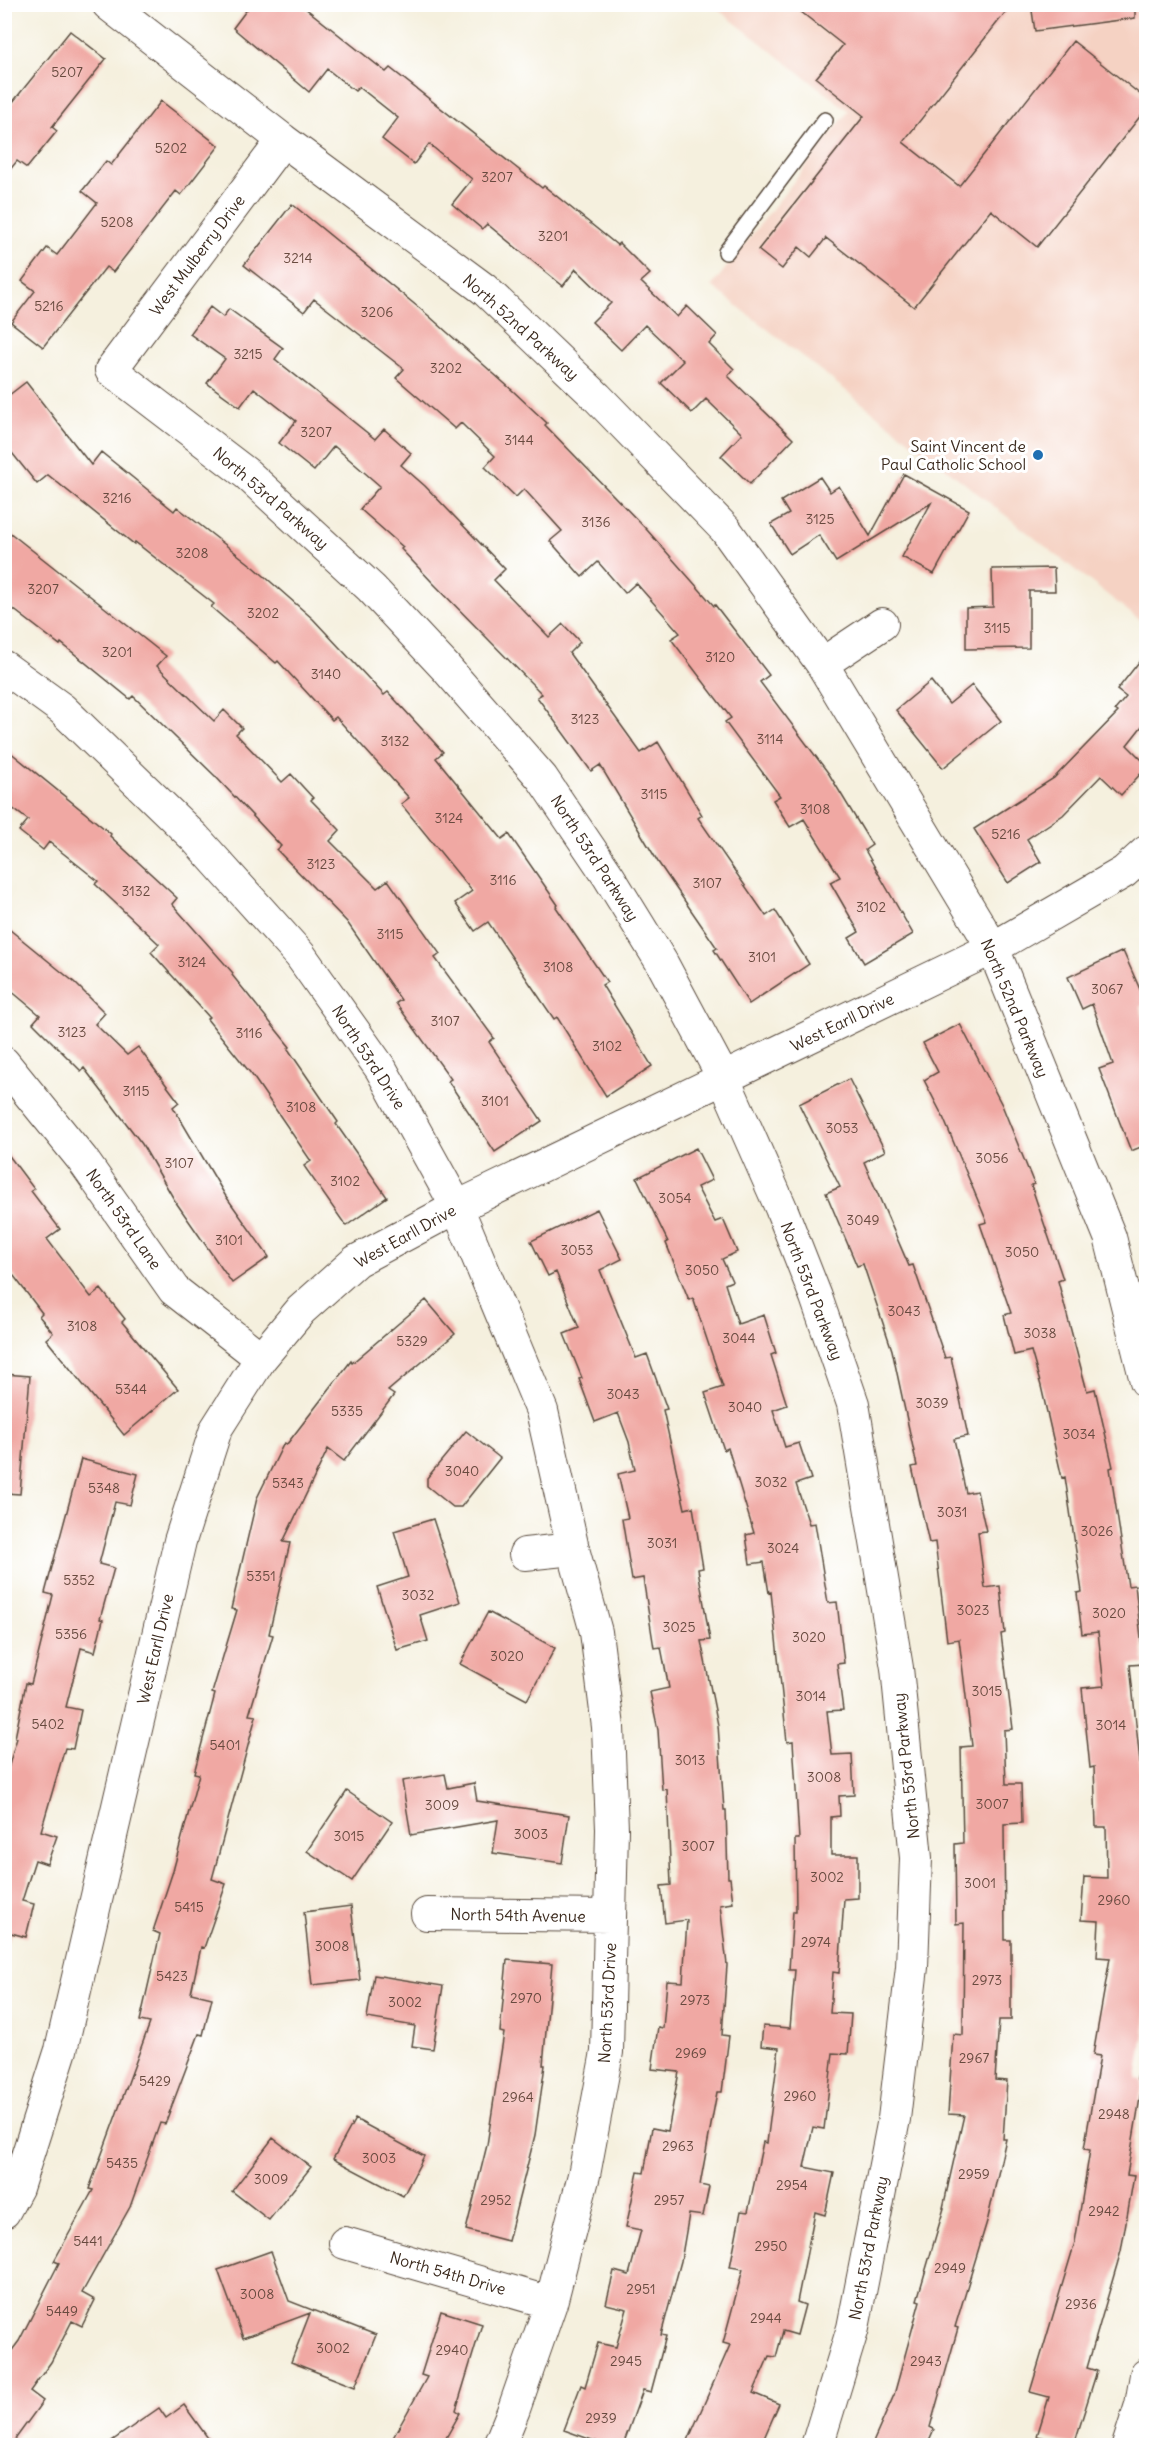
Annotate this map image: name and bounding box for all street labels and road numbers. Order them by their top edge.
street label: West Mulberry Drive [145,191,249,319]
street label: North 52nd Parkway [459,270,583,384]
street label: North 53rd Parkway [209,442,333,554]
street label: North 53rd Parkway [547,791,643,925]
street label: North 52nd Parkway [977,935,1053,1081]
street label: West Earll Drive [787,988,897,1056]
street label: North 53rd Drive [328,1001,410,1113]
street label: North 53rd Lane [82,1165,166,1273]
street label: West Earll Drive [351,1200,459,1272]
street label: North 53rd Parkway [776,1219,848,1363]
street label: West Earll Drive [133,1592,177,1706]
street label: North 53rd Parkway [888,1692,924,1840]
street label: North 54th Avenue [450,1904,586,1926]
street label: North 53rd Drive [594,1942,620,2064]
street label: North 53rd Parkway [844,2174,892,2322]
street label: North 54th Drive [388,2247,508,2299]

